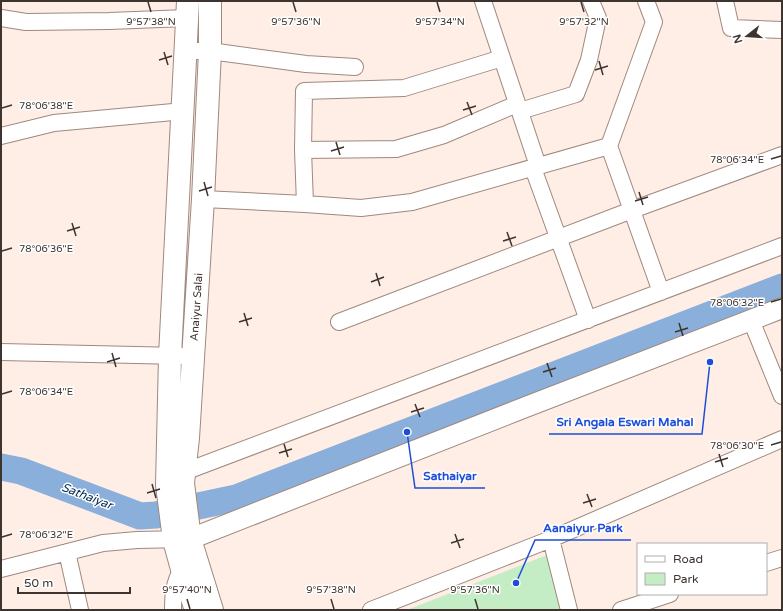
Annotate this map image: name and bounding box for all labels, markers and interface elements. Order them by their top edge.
text: 9°57'38"N [126,16,176,28]
text: 9°57'36"N [271,16,321,28]
text: 9°57'34"N [415,16,465,28]
text: 9°57'32"N [559,16,609,28]
north arrow [727,16,767,56]
text: N [730,33,745,45]
text: 78°06'38"E [19,100,73,112]
text: 78°06'34"E [710,154,764,166]
text: 78°06'36"E [19,243,73,255]
street label: Anaiyur Salai [188,273,205,341]
text: 78°06'32"E [710,297,764,309]
text: 78°06'34"E [19,386,73,398]
callout: Sri Angala Eswari Mahal [549,410,702,434]
text: Sri Angala Eswari Mahal [557,415,693,430]
text: 78°06'30"E [710,440,764,452]
callout: Sathaiyar [415,464,485,488]
text: Sathaiyar [423,469,477,484]
water label: Sathaiyar [60,480,116,513]
callout: Aanaiyur Park [535,516,631,540]
text: Aanaiyur Park [543,521,623,536]
text: 78°06'32"E [19,529,73,541]
legend [637,543,767,595]
text: Road [673,552,703,566]
scale bar [18,569,130,595]
text: Park [673,572,699,586]
text: 50 m [24,576,53,590]
text: 9°57'40"N [162,584,212,596]
text: 9°57'38"N [306,584,356,596]
text: 9°57'36"N [450,584,500,596]

